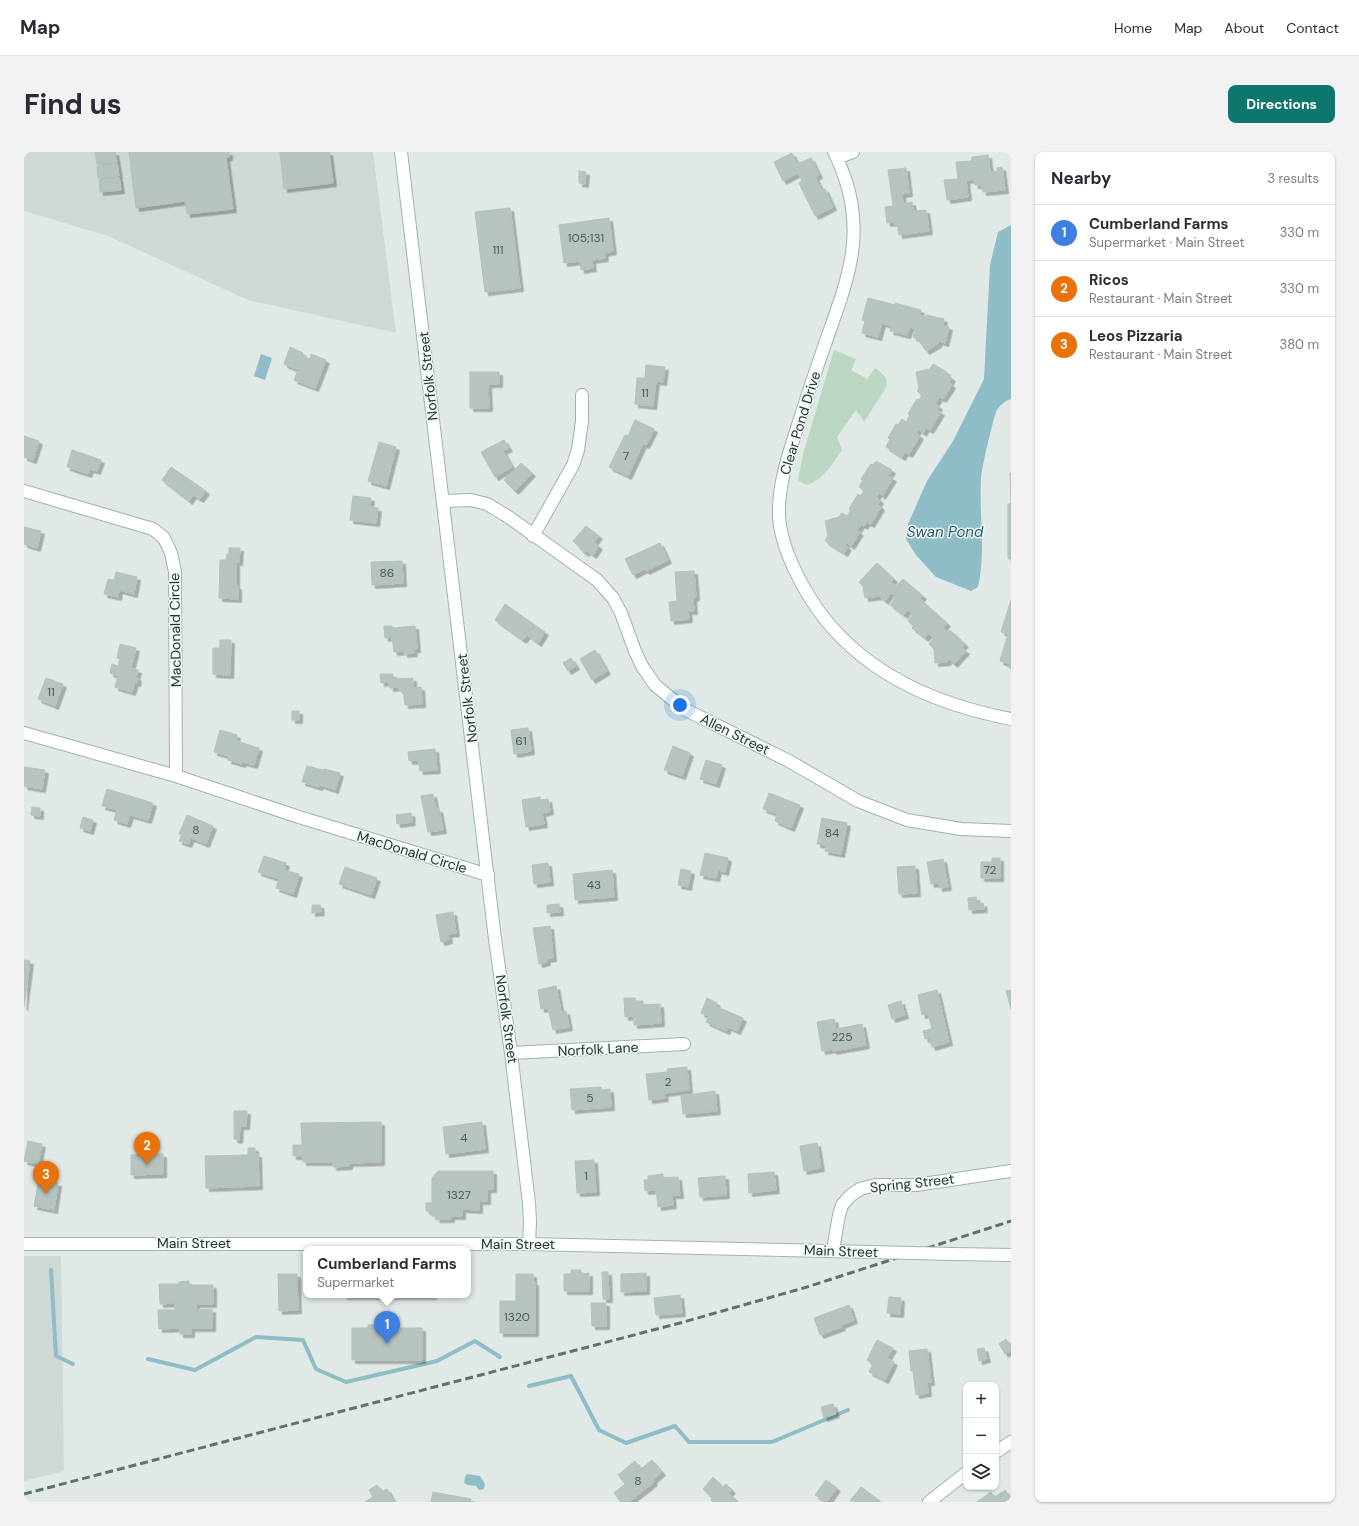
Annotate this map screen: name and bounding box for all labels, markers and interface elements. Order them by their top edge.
text: Map [20,15,60,40]
text: Home [1114,19,1152,37]
text: Map [1174,19,1202,37]
text: About [1224,19,1264,37]
text: Contact [1286,19,1339,37]
button: Directions [1228,85,1335,123]
text: Find us [24,86,122,123]
text: Nearby [1051,167,1111,189]
text: 3 results [1267,170,1319,187]
text: Cumberland Farms [1089,214,1229,234]
text: 1 [1062,224,1066,241]
text: 330 m [1280,224,1319,241]
house number: 105;131 [568,230,604,246]
text: Supermarket · Main Street [1089,234,1245,251]
house number: 111 [492,242,504,258]
text: Ricos [1089,270,1129,290]
text: 2 [1060,280,1068,297]
text: 330 m [1280,280,1319,297]
text: Restaurant · Main Street [1089,290,1232,307]
text: Leos Pizzaria [1089,326,1183,346]
street label: Norfolk Street [414,331,442,421]
text: 3 [1060,336,1068,353]
text: 380 m [1279,336,1319,353]
text: Restaurant · Main Street [1089,346,1232,363]
street label: Clear Pond Drive [776,369,824,477]
house number: 11 [641,385,649,401]
house number: 7 [623,448,629,464]
water label: Swan Pond [907,522,984,542]
house number: 86 [380,565,394,581]
street label: MacDonald Circle [165,573,185,687]
street label: Norfolk Street [453,652,481,744]
house number: 11 [47,684,55,700]
your location [670,695,690,715]
street label: Allen Street [697,709,773,759]
house number: 61 [515,733,527,749]
house number: 8 [192,822,200,838]
house number: 84 [825,825,839,841]
street label: MacDonald Circle [355,827,469,877]
house number: 72 [983,862,997,878]
house number: 43 [587,877,601,893]
street label: Norfolk Street [492,973,522,1065]
house number: 225 [831,1029,853,1045]
street label: Norfolk Lane [557,1038,639,1060]
house number: 2 [665,1074,672,1090]
house number: 5 [586,1090,594,1106]
house number: 4 [460,1130,468,1146]
pin: 2 [134,1132,160,1165]
pin: 3 [33,1161,59,1194]
house number: 1 [584,1168,588,1184]
street label: Spring Street [869,1170,955,1196]
house number: 1327 [447,1187,471,1203]
street label: Main Street [157,1234,231,1252]
street label: Main Street [481,1235,555,1253]
street label: Main Street [804,1241,878,1261]
popup [303,1246,471,1298]
text: Cumberland Farms [317,1254,457,1274]
text: Supermarket [317,1274,394,1291]
house number: 1320 [504,1309,530,1325]
pin: 1 [374,1311,400,1344]
map controls [963,1382,999,1490]
button: + [963,1382,999,1418]
button: − [963,1418,999,1454]
button: layers [963,1454,999,1490]
house number: 8 [634,1473,642,1489]

